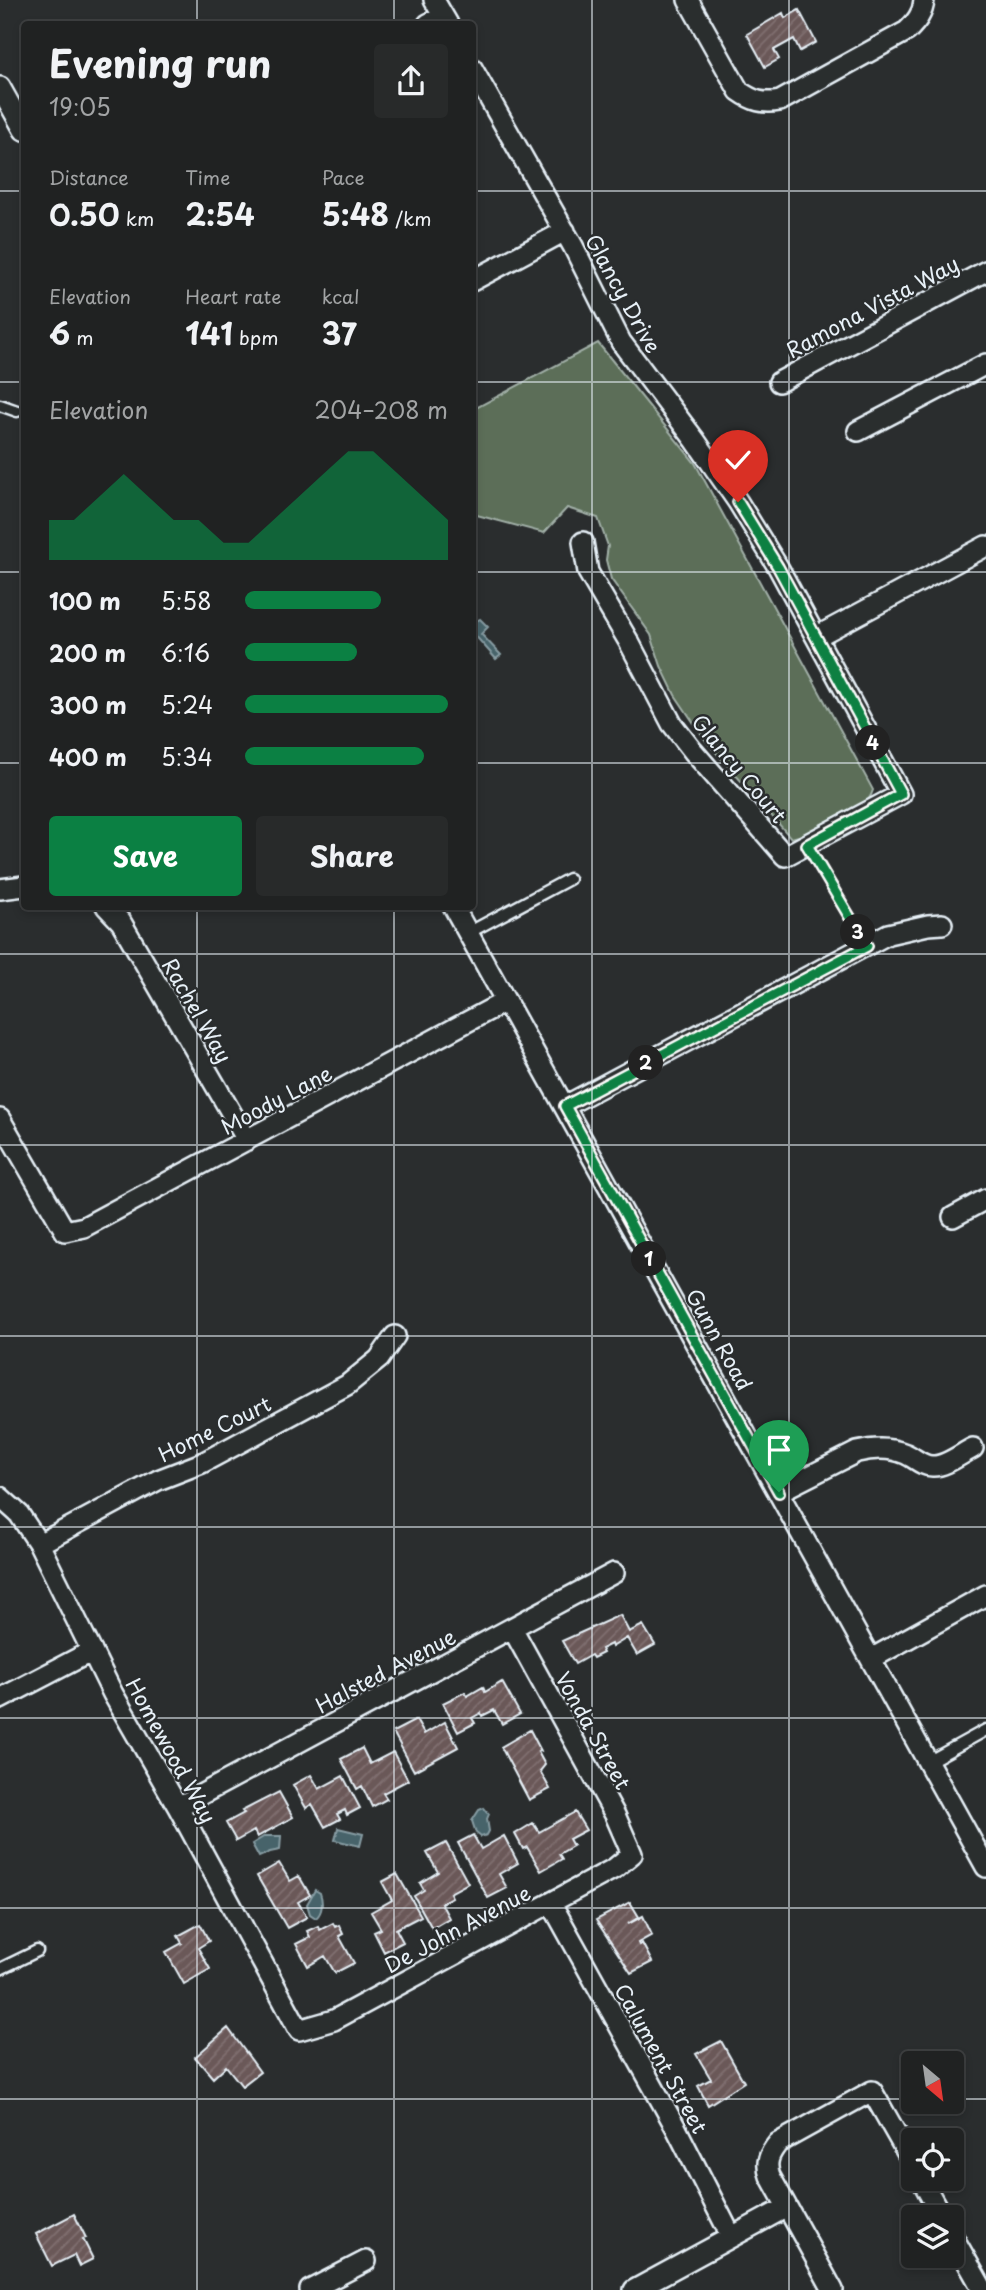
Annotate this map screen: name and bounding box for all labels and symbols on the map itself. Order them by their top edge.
street label: Glancy Drive [578,228,670,358]
street label: Ramona Vista Way [780,247,964,365]
pin [708,430,768,502]
street label: Glancy Court [685,707,795,829]
pin: 4 [856,726,890,760]
pin: 3 [840,914,876,950]
street label: Rachel Way [155,952,241,1068]
pin: 2 [628,1046,664,1080]
street label: Moody Lane [214,1056,338,1142]
pin: 1 [632,1242,666,1276]
street label: Gunn Road [679,1282,761,1396]
street label: Home Court [152,1387,276,1469]
pin [749,1420,809,1492]
street label: Halsted Avenue [309,1619,461,1721]
street label: Vonda Street [548,1665,640,1795]
street label: Homewood Way [119,1671,225,1829]
street label: De John Avenue [378,1876,536,1980]
street label: Calument Street [607,1977,717,2139]
north arrow [901,2051,964,2114]

